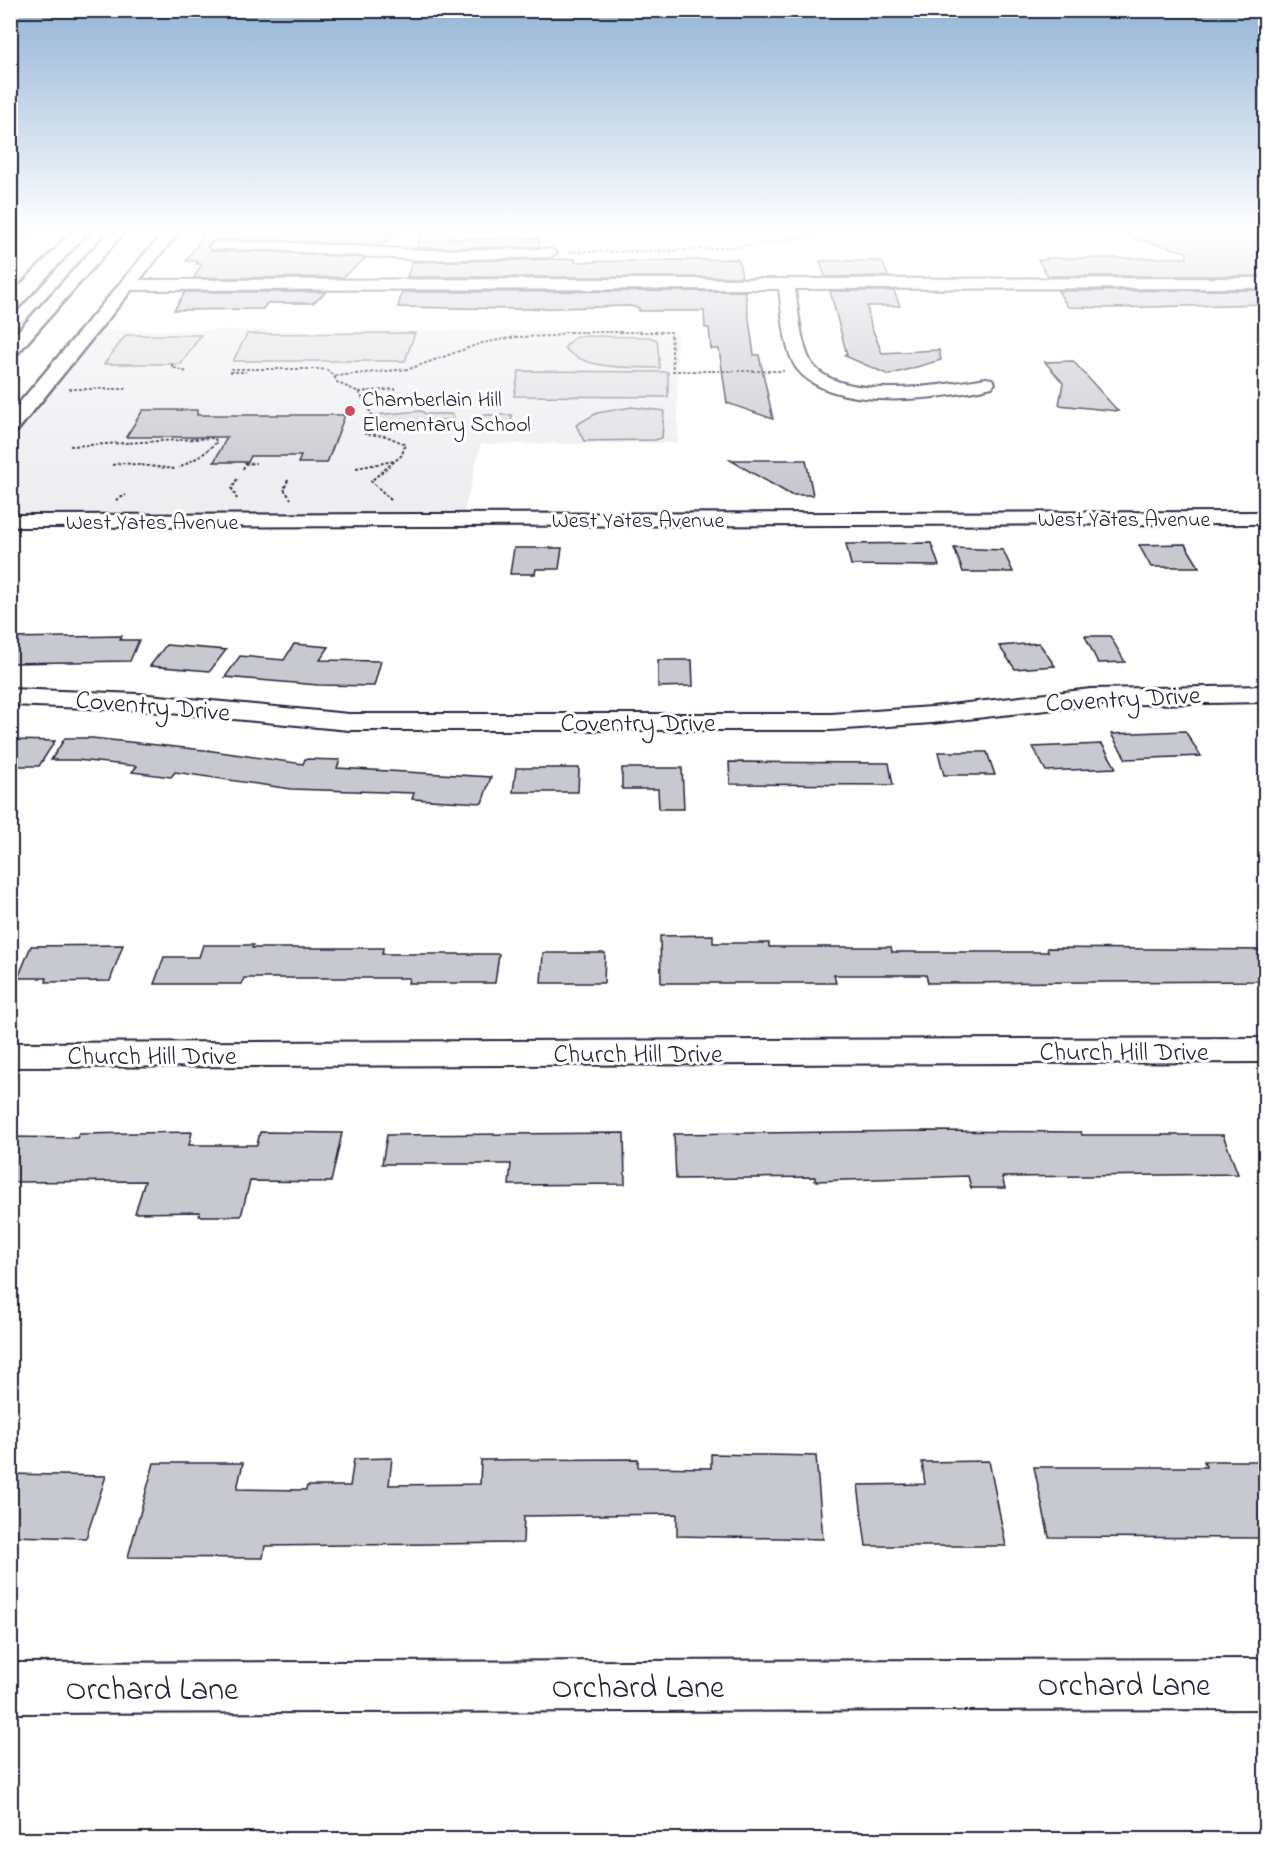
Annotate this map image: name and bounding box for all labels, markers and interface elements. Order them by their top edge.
place label: Chamberlain Hill Elementary School [362,385,531,443]
marker: Chamberlain Hill Elementary School [343,404,357,418]
street label: West Yates Avenue [1038,505,1210,537]
street label: West Yates Avenue [552,506,724,538]
street label: West Yates Avenue [66,508,238,540]
street label: Coventry Drive [1045,678,1202,724]
street label: Coventry Drive [74,682,232,734]
street label: Coventry Drive [560,706,716,744]
street label: Church Hill Drive [1039,1035,1209,1073]
street label: Church Hill Drive [553,1037,723,1075]
street label: Church Hill Drive [67,1039,237,1077]
street label: Orchard Lane [1038,1664,1211,1711]
street label: Orchard Lane [552,1666,725,1713]
street label: Orchard Lane [66,1668,239,1715]

